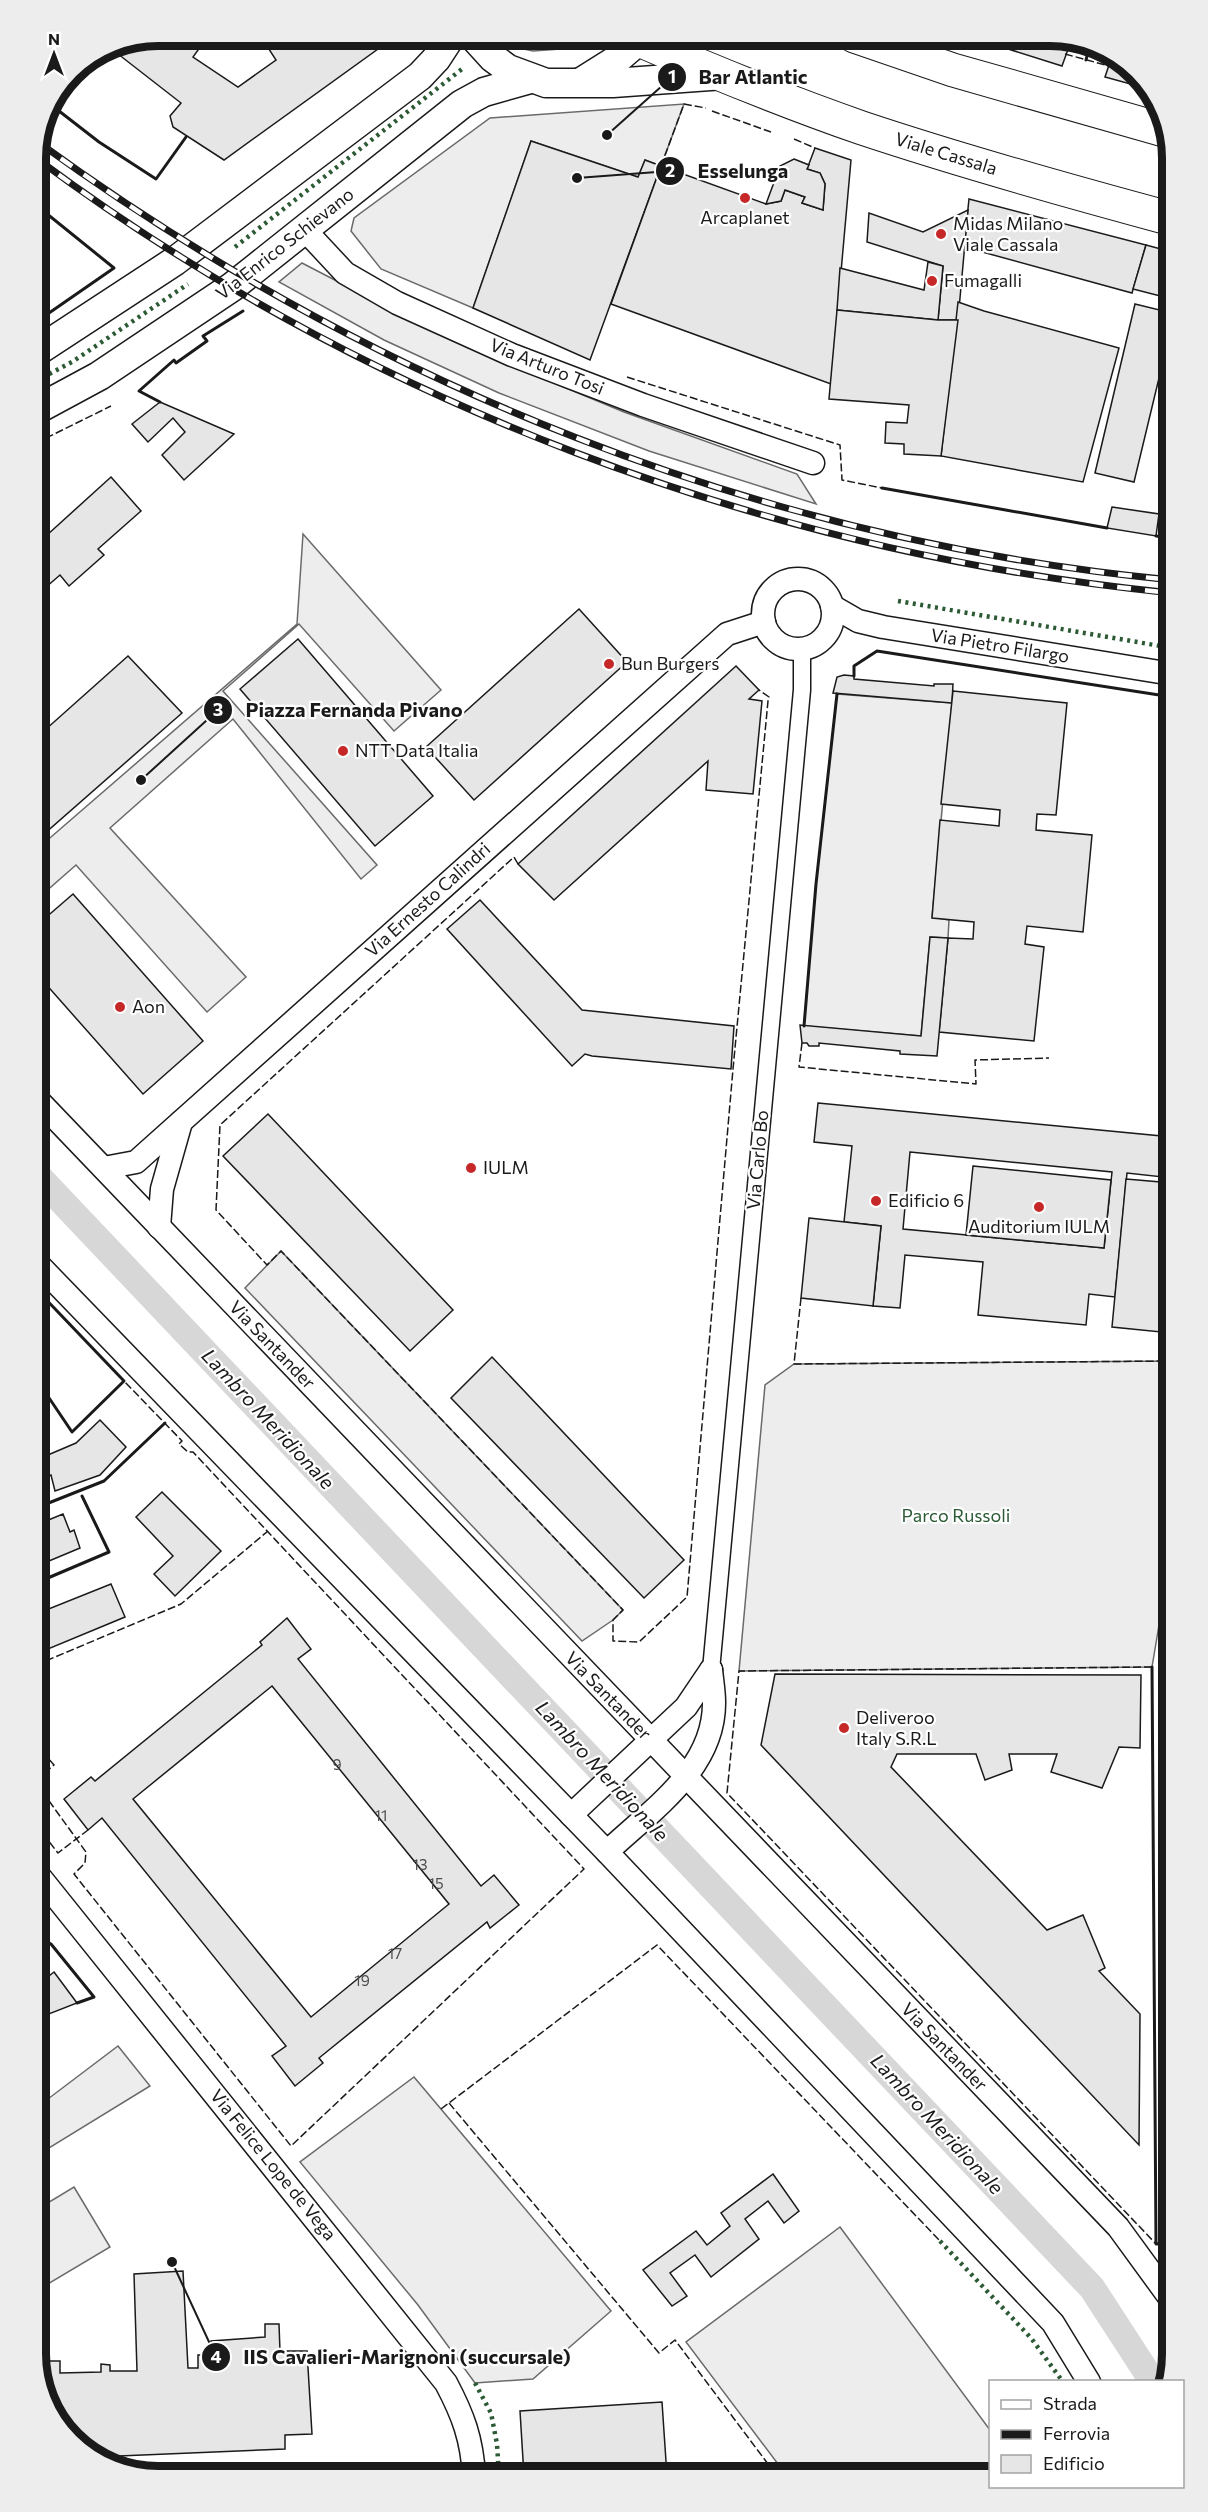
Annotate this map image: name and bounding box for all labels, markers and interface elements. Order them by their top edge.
north arrow [24,24,84,84]
text: N [48,29,60,48]
callout: Bar Atlantic [657,58,820,96]
text: Bar Atlantic [698,64,808,88]
text: 1 [668,65,676,87]
street label: Viale Cassala [893,127,1000,179]
callout: Esselunga [655,152,800,190]
text: Esselunga [698,158,788,182]
text: 2 [665,159,675,181]
street label: Via Enrico Schievano [211,183,358,304]
marker: Arcaplanet [738,191,752,205]
place label: Arcaplanet [700,206,790,228]
place label: Midas Milano Viale Cassala [953,212,1063,255]
marker: Midas Milano Viale Cassala [934,227,948,241]
place label: Fumagalli [944,269,1022,291]
marker: Fumagalli [925,274,939,288]
street label: Via Arturo Tosi [487,333,608,399]
street label: Via Pietro Filargo [929,623,1071,667]
place label: Bun Burgers [621,652,719,674]
marker: Bun Burgers [602,657,616,671]
callout: Piazza Fernanda Pivano [203,691,474,729]
text: Piazza Fernanda Pivano [245,697,463,721]
text: 3 [213,698,223,720]
place label: NTT Data Italia [355,739,478,761]
marker: NTT Data Italia [336,744,350,758]
street label: Via Ernesto Calindri [360,837,494,961]
place label: Aon [132,995,165,1017]
marker: Aon [113,1000,127,1014]
street label: Via Carlo Bo [742,1109,772,1211]
place label: IULM [483,1156,529,1178]
marker: IULM [464,1161,478,1175]
place label: Edificio 6 [888,1189,964,1211]
marker: Edificio 6 [869,1194,883,1208]
marker: Auditorium IULM [1032,1200,1046,1214]
place label: Auditorium IULM [968,1215,1110,1237]
street label: Via Santander [225,1296,320,1393]
water label: Lambro Meridionale [197,1343,340,1494]
park label: Parco Russoli [901,1504,1011,1526]
street label: Via Santander [561,1647,656,1744]
water label: Lambro Meridionale [531,1695,674,1846]
place label: Deliveroo Italy S.R.L [856,1706,937,1749]
marker: Deliveroo Italy S.R.L [837,1721,851,1735]
house number: 9 [332,1755,342,1773]
house number: 11 [375,1806,387,1824]
house number: 13 [413,1855,427,1873]
house number: 15 [428,1874,444,1892]
house number: 17 [388,1944,402,1962]
house number: 19 [354,1971,370,1989]
street label: Via Santander [897,1998,992,2095]
water label: Lambro Meridionale [866,2048,1009,2199]
street label: Via Felice Lope de Vega [206,2084,341,2244]
callout: IIS Cavalieri-Marignoni (succursale) [201,2338,582,2376]
text: IIS Cavalieri-Marignoni (succursale) [243,2344,571,2368]
text: 4 [210,2345,222,2367]
legend [989,2380,1184,2488]
text: Strada [1043,2392,1097,2414]
text: Ferrovia [1043,2422,1110,2444]
text: Edificio [1043,2452,1105,2474]

